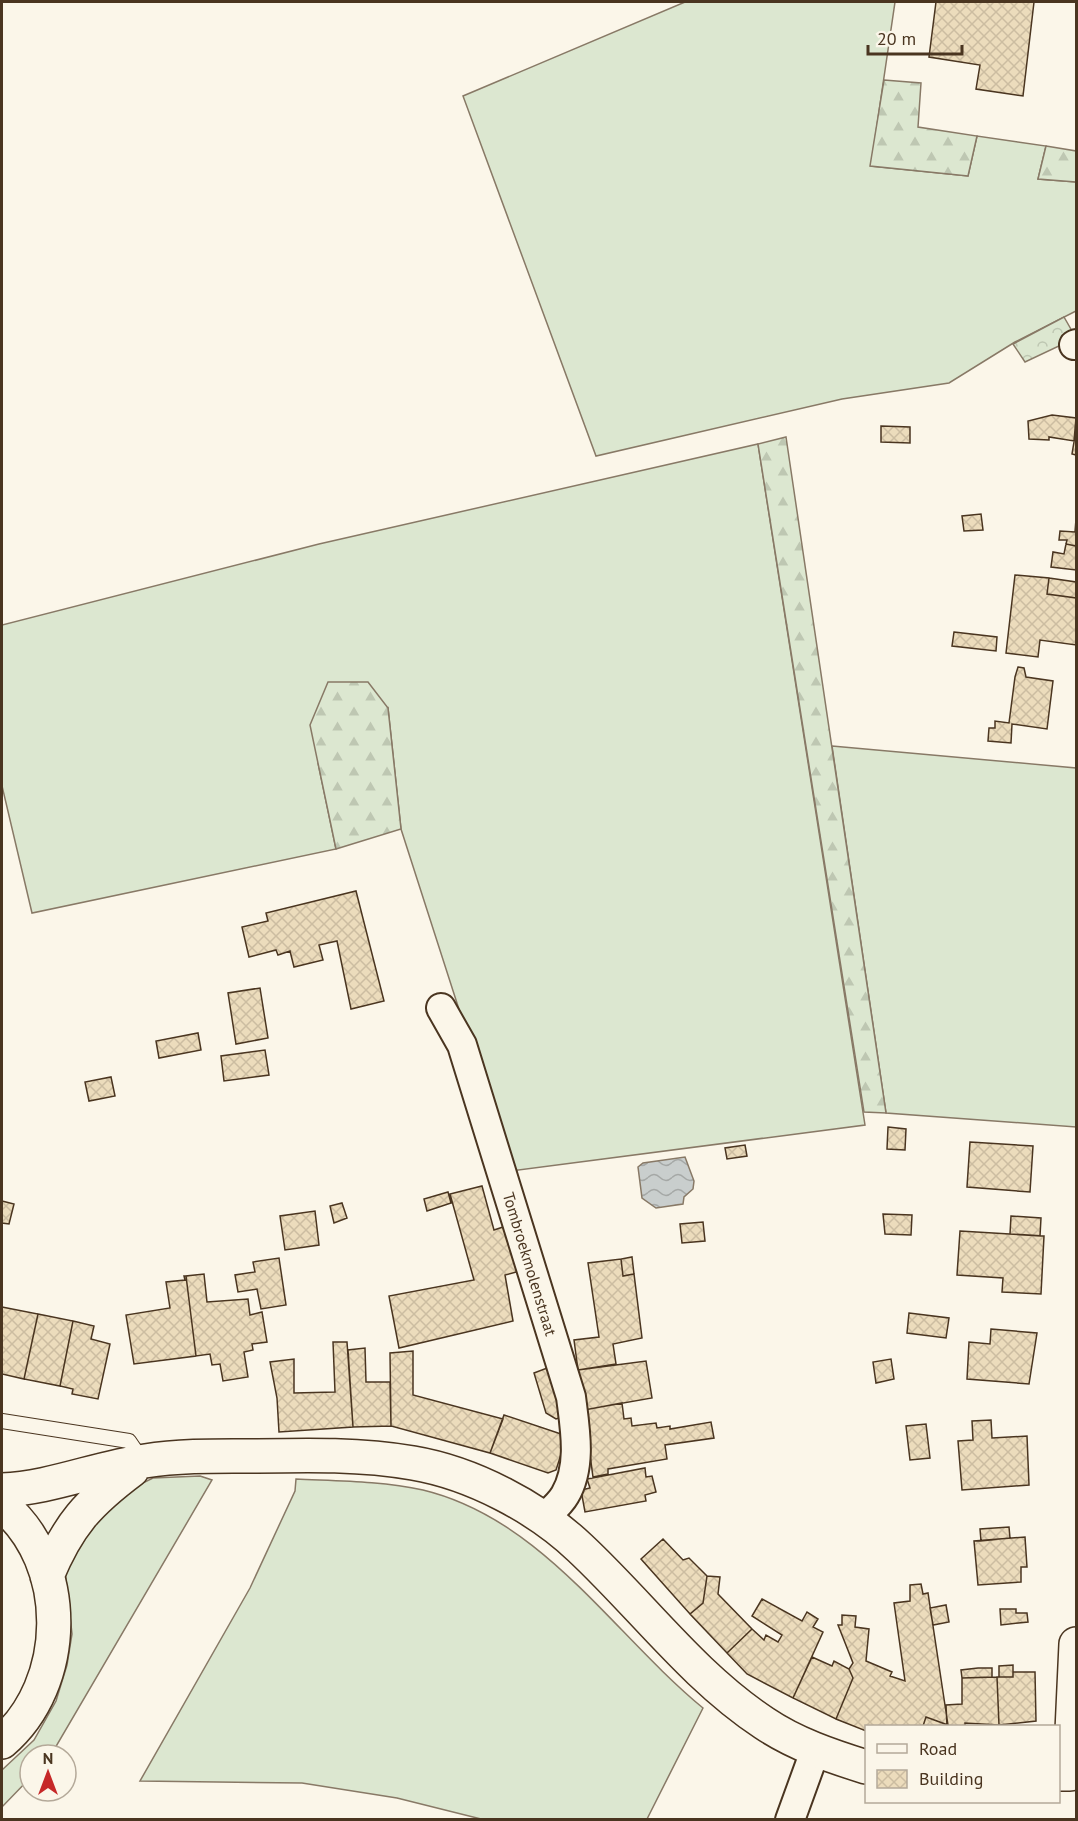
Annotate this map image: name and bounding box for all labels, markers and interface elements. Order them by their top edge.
scale bar [868,18,962,56]
text: 20 m [877,27,916,50]
street label: Tombroekmolenstraat [499,1190,561,1339]
legend [865,1725,1060,1803]
text: Road [919,1737,957,1760]
north arrow [18,1743,78,1803]
text: N [43,1748,53,1768]
text: Building [919,1767,983,1790]

